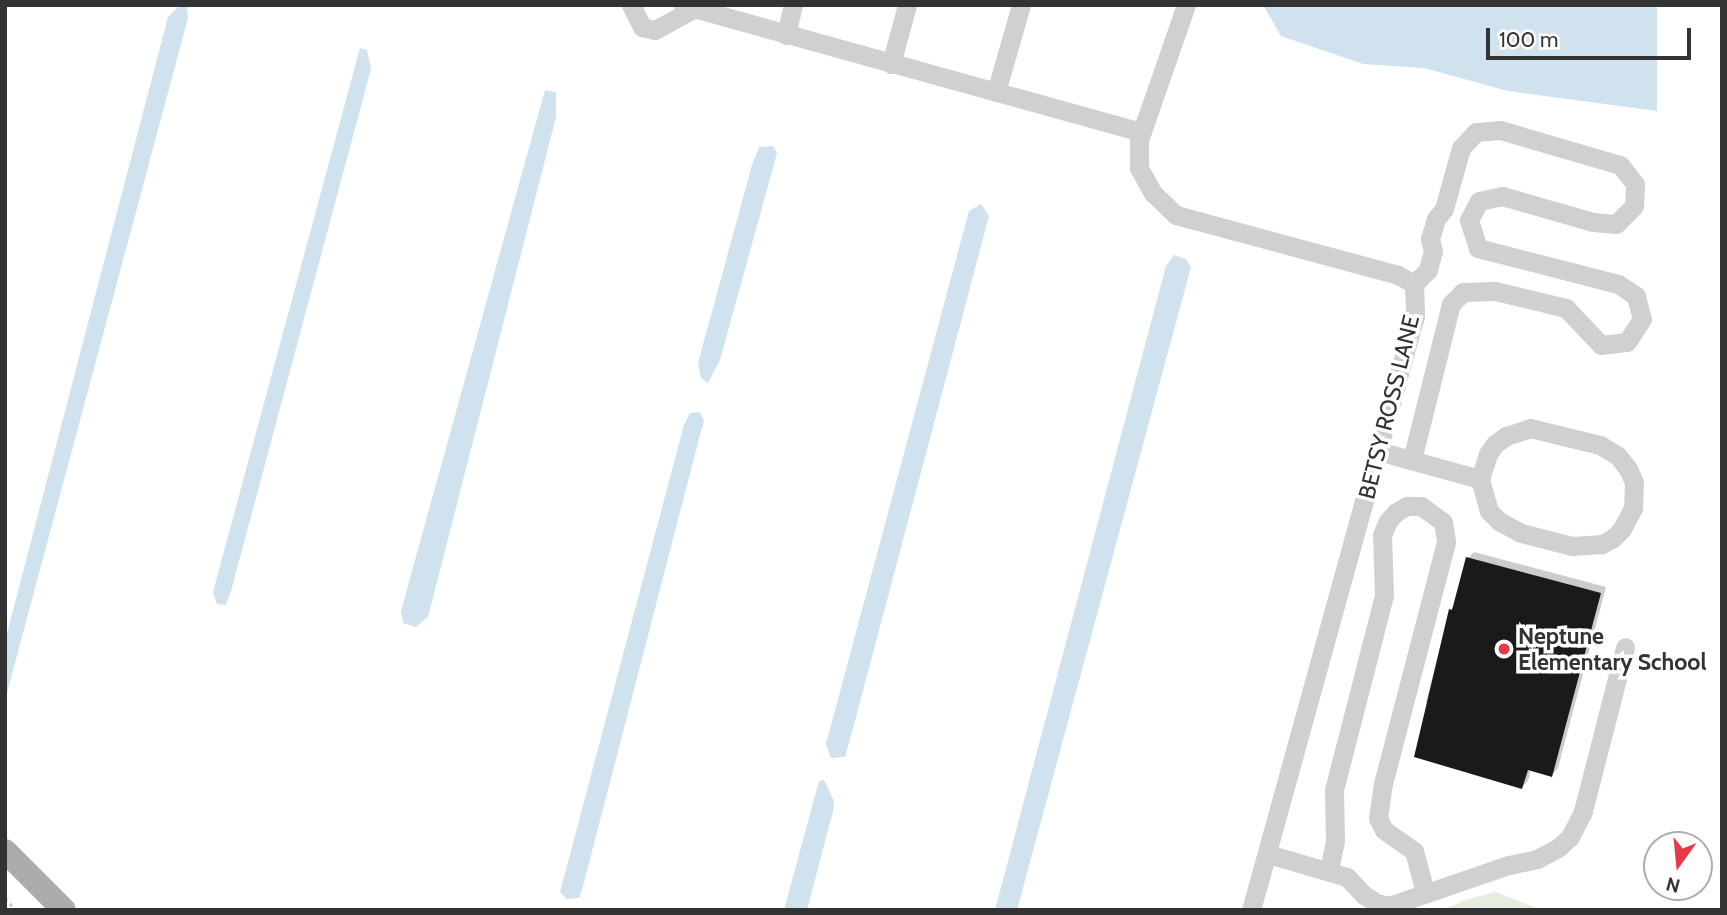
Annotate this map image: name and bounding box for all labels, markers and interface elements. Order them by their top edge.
scale bar [1489,14,1694,58]
text: 100 m [1499,27,1558,52]
street label: BETSY ROSS LANE [1353,312,1425,502]
place label: Neptune Elementary School [1518,622,1706,676]
marker: Neptune Elementary School [1496,641,1512,657]
north arrow [1643,831,1713,901]
text: N [1663,872,1682,898]

